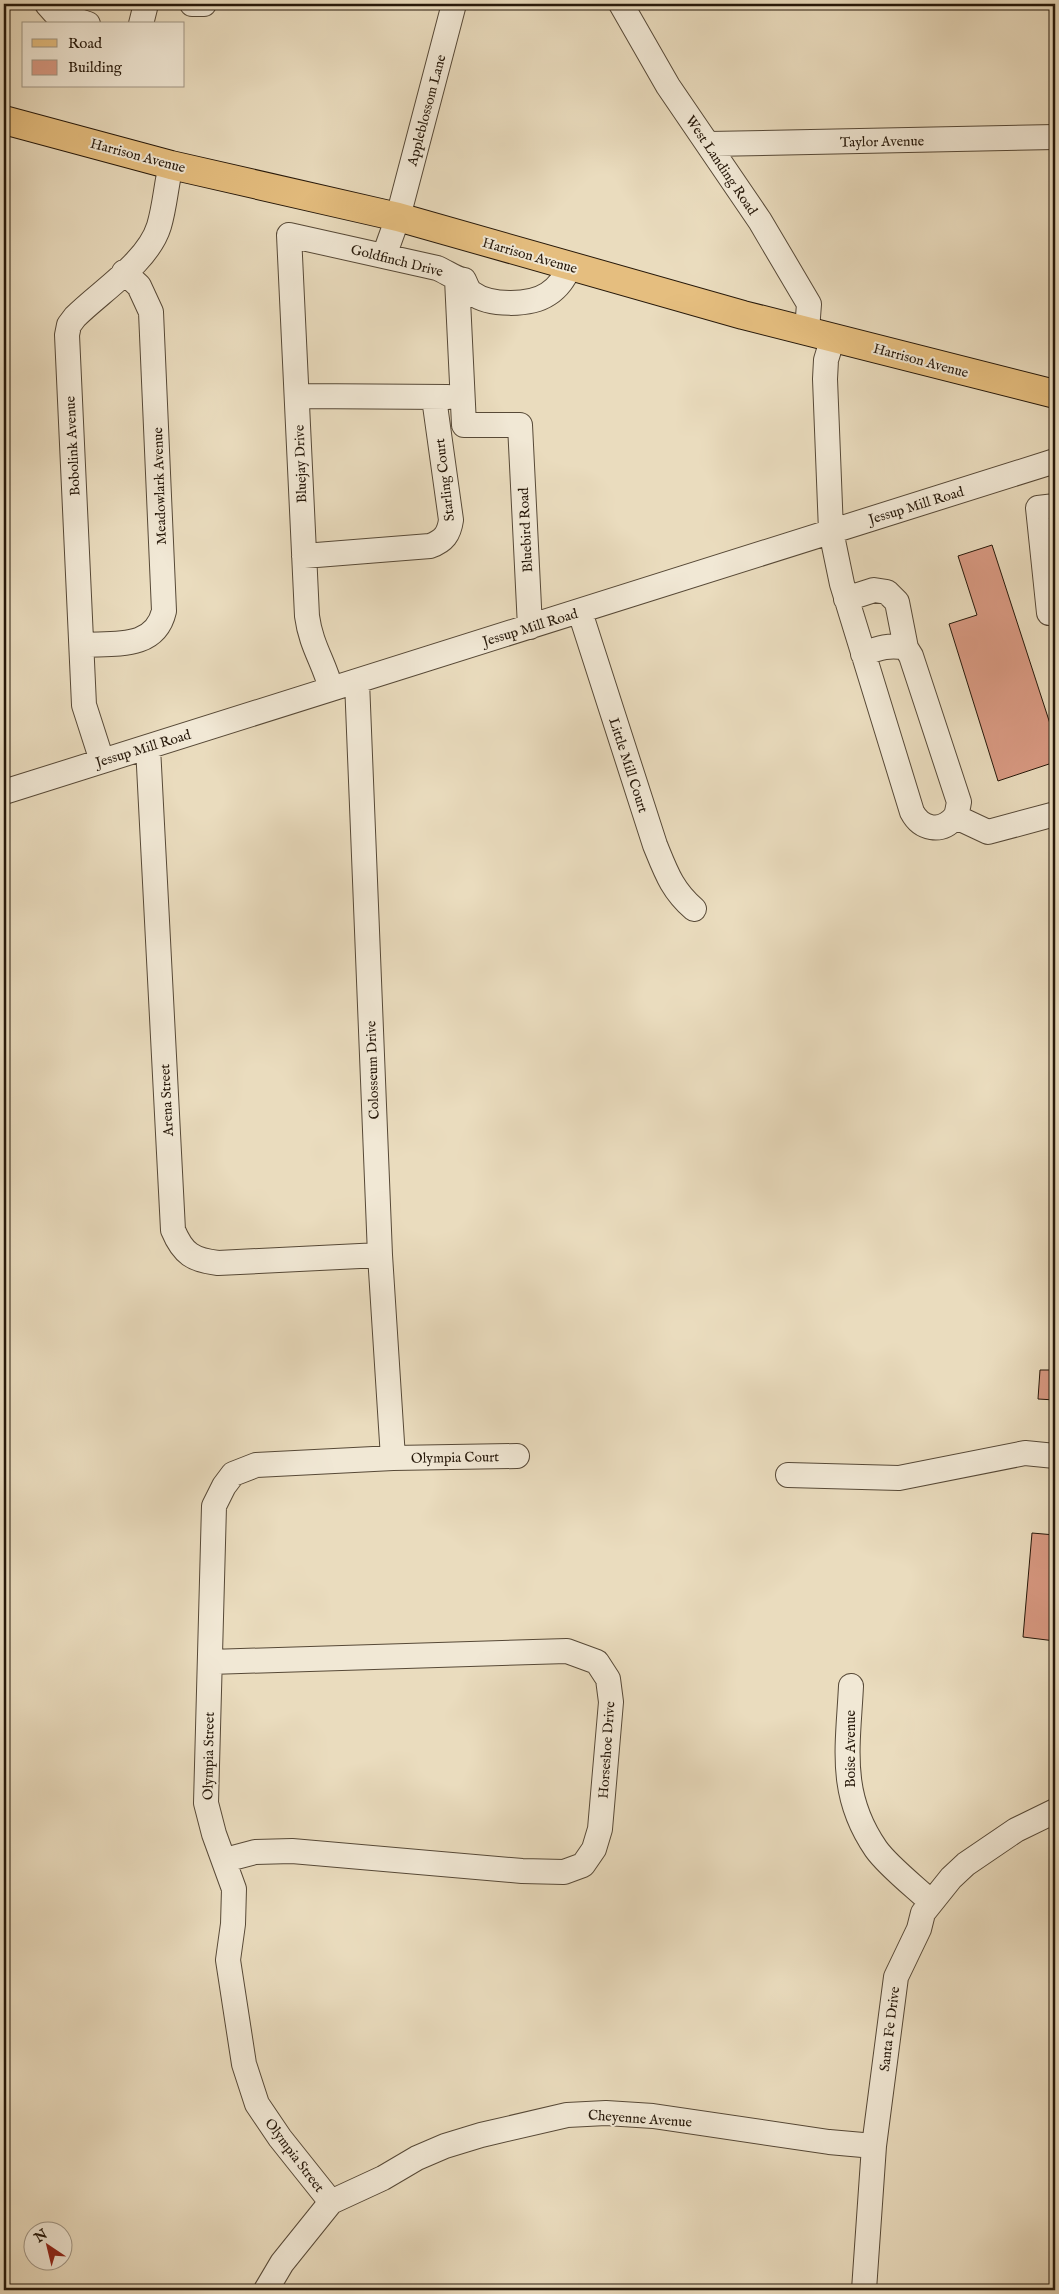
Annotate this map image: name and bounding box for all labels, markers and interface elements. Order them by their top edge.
legend [22,22,185,88]
text: Road [68,34,103,53]
street label: Appleblossom Lane [403,52,451,169]
text: Building [68,58,123,77]
street label: West Landing Road [681,112,761,219]
street label: Taylor Avenue [840,132,925,152]
street label: Harrison Avenue [88,135,188,177]
street label: Harrison Avenue [480,234,580,278]
street label: Goldfinch Drive [349,241,445,281]
street label: Harrison Avenue [871,340,971,382]
street label: Bobolink Avenue [61,395,85,496]
street label: Bluejay Drive [291,424,311,504]
street label: Meadowlark Avenue [149,426,171,545]
street label: Starling Court [431,437,459,522]
street label: Jessup Mill Road [864,483,967,530]
street label: Bluebird Road [515,486,537,573]
street label: Jessup Mill Road [478,605,581,652]
street label: Little Mill Court [604,716,652,815]
street label: Jessup Mill Road [91,726,194,773]
street label: Colosseum Drive [362,1020,384,1120]
street label: Arena Street [156,1063,178,1138]
street label: Olympia Court [411,1448,499,1468]
street label: Horseshoe Drive [595,1700,619,1799]
street label: Boise Avenue [842,1710,860,1788]
street label: Olympia Street [199,1712,219,1800]
street label: Santa Fe Drive [876,1985,904,2073]
street label: Cheyenne Avenue [587,2106,693,2132]
street label: Olympia Street [260,2115,328,2196]
north arrow [22,2222,72,2272]
text: N [30,2225,51,2248]

